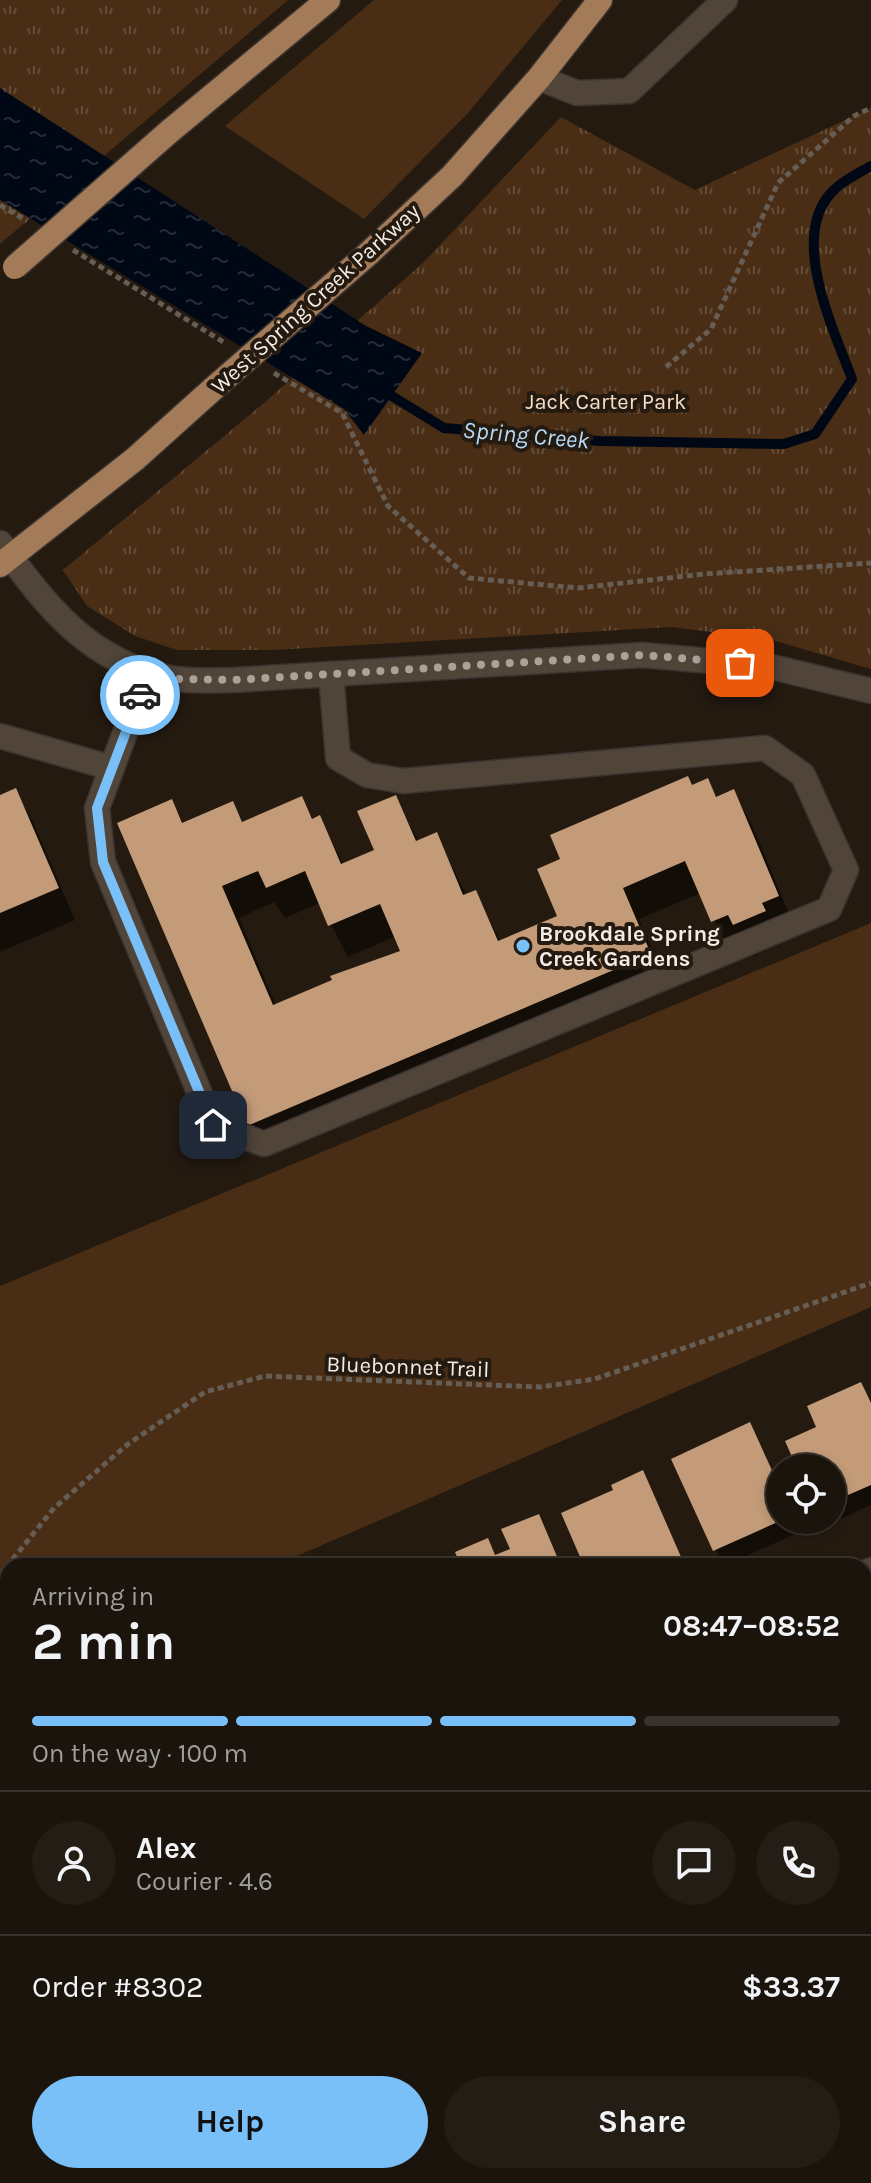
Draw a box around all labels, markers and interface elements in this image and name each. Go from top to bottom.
street label: West Spring Creek Parkway [206,198,425,399]
park label: Jack Carter Park [526,389,686,415]
water label: Spring Creek [462,416,591,455]
pin [706,629,774,697]
icon: bag [718,641,762,685]
courier [100,655,180,735]
icon: car [118,673,162,717]
place label: Brookdale Spring Creek Gardens [539,921,720,972]
marker: Brookdale Spring Creek Gardens [514,937,532,955]
pin [179,1091,247,1159]
icon: home [191,1103,235,1147]
street label: Bluebonnet Trail [326,1351,490,1383]
map controls [766,1454,846,1534]
button: locate [766,1454,846,1534]
text: Arriving in [32,1581,154,1612]
text: 08:47–08:52 [663,1608,840,1644]
text: 2 min [32,1611,175,1672]
text: On the way · 100 m [32,1738,248,1769]
button: person [32,1821,116,1905]
button: chat [652,1821,736,1905]
button: phone [756,1821,840,1905]
text: Alex [136,1830,196,1866]
text: Courier · 4.6 [136,1866,273,1897]
text: Order #8302 [32,1969,203,2005]
text: $33.37 [742,1969,840,2005]
button: Help [32,2076,428,2168]
button: Share [444,2076,840,2168]

